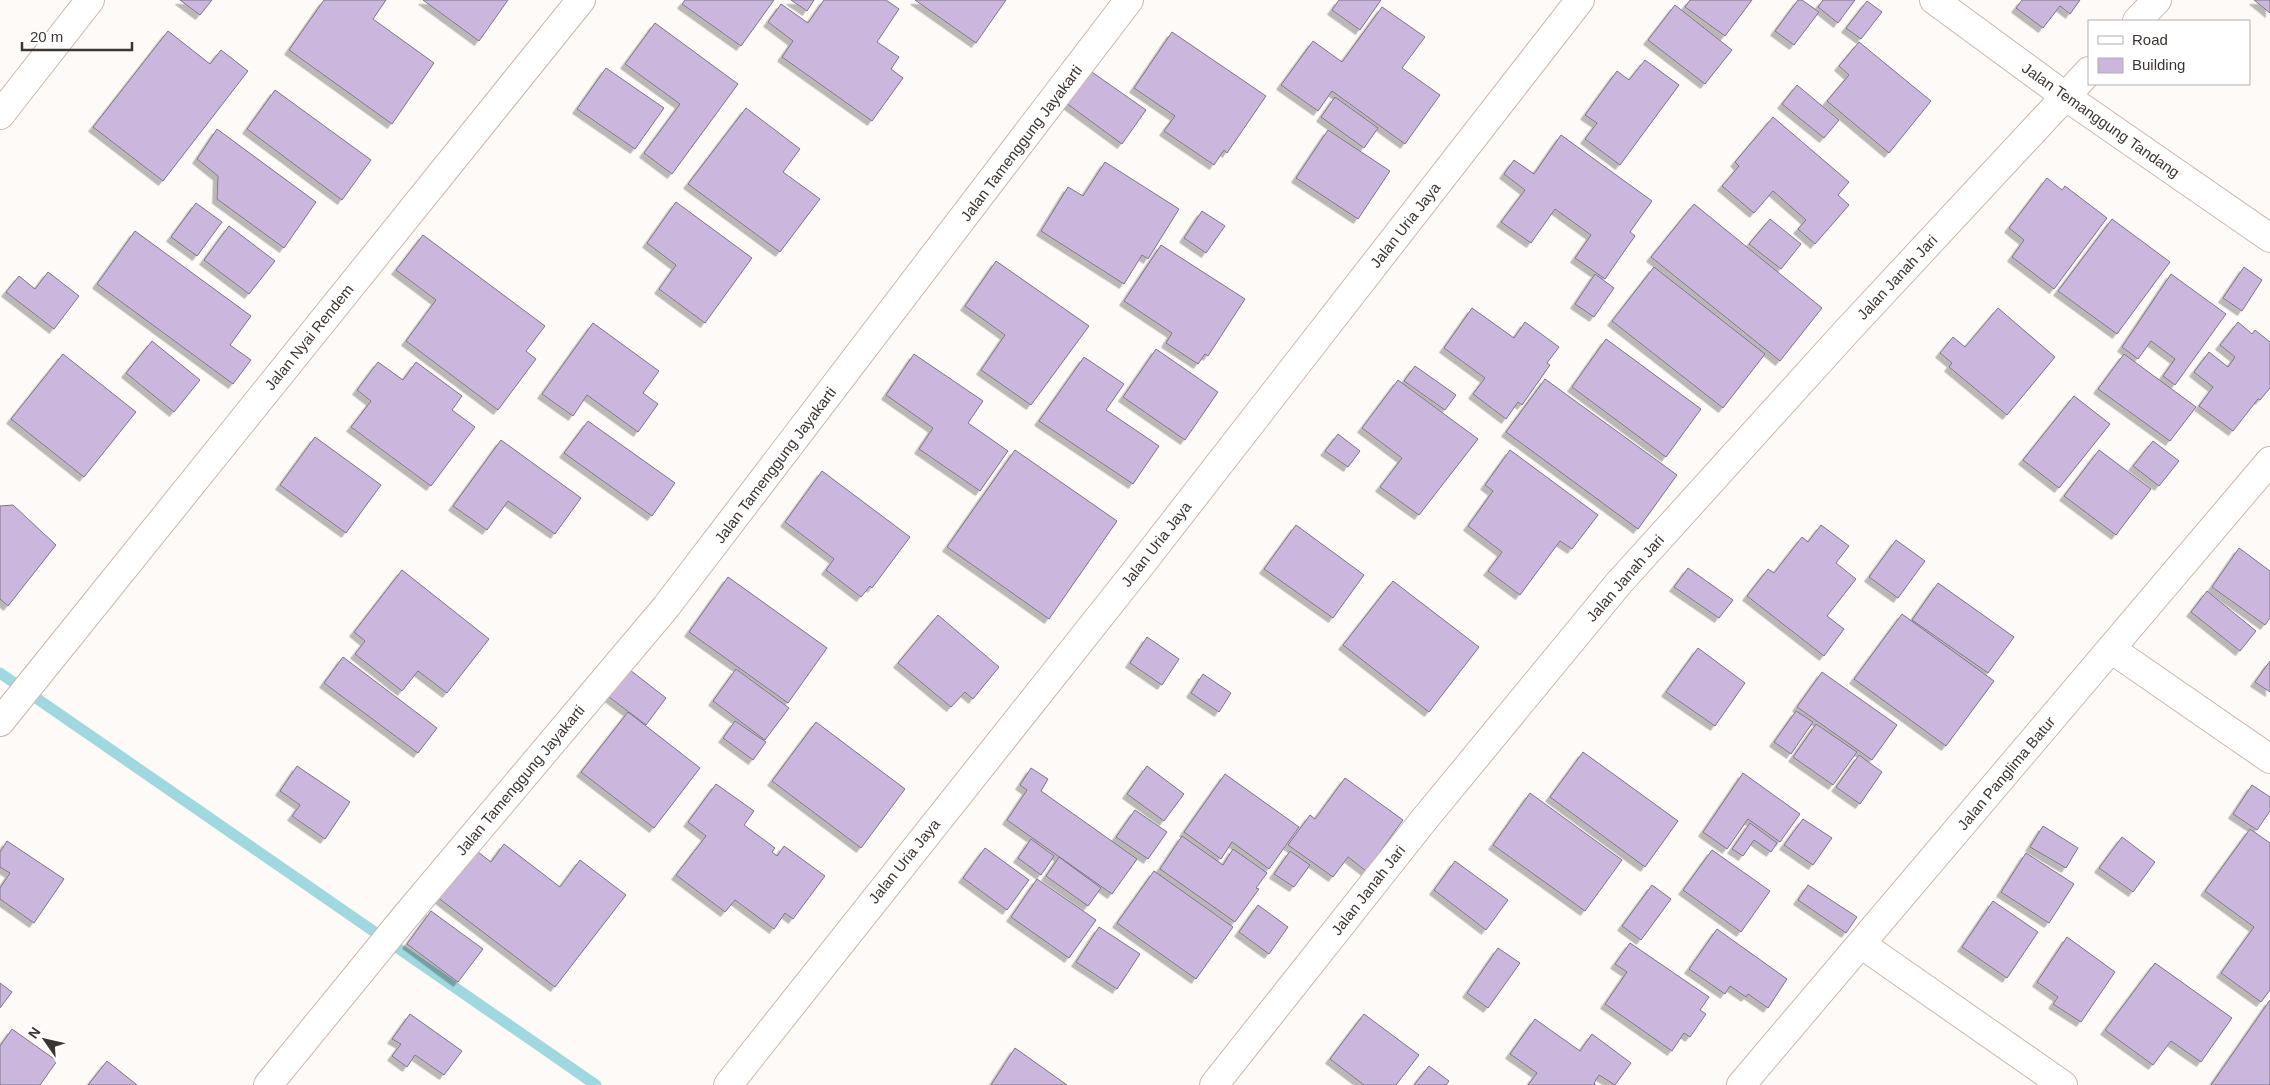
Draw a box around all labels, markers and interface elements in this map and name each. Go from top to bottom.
scale bar [22,20,132,52]
legend [2088,20,2250,85]
text: 20 m [30,28,63,45]
text: Road [2132,31,2168,48]
text: Building [2132,56,2185,73]
street label: Jalan Temanggung Tandang [2019,59,2183,181]
street label: Jalan Tamenggung Jayakarti [957,62,1085,224]
street label: Jalan Uria Jaya [1366,179,1444,271]
street label: Jalan Janah Jari [1854,231,1940,323]
street label: Jalan Nyai Rendem [261,281,357,393]
street label: Jalan Tamenggung Jayakarti [711,384,839,546]
street label: Jalan Uria Jaya [1117,498,1195,590]
street label: Jalan Janah Jari [1583,531,1667,625]
street label: Jalan Tamenggung Jayakarti [452,701,588,859]
street label: Jalan Panglima Batur [1954,713,2058,833]
street label: Jalan Uria Jaya [865,815,944,907]
street label: Jalan Janah Jari [1328,842,1408,938]
north arrow [20,1015,70,1065]
text: N [25,1024,44,1041]

